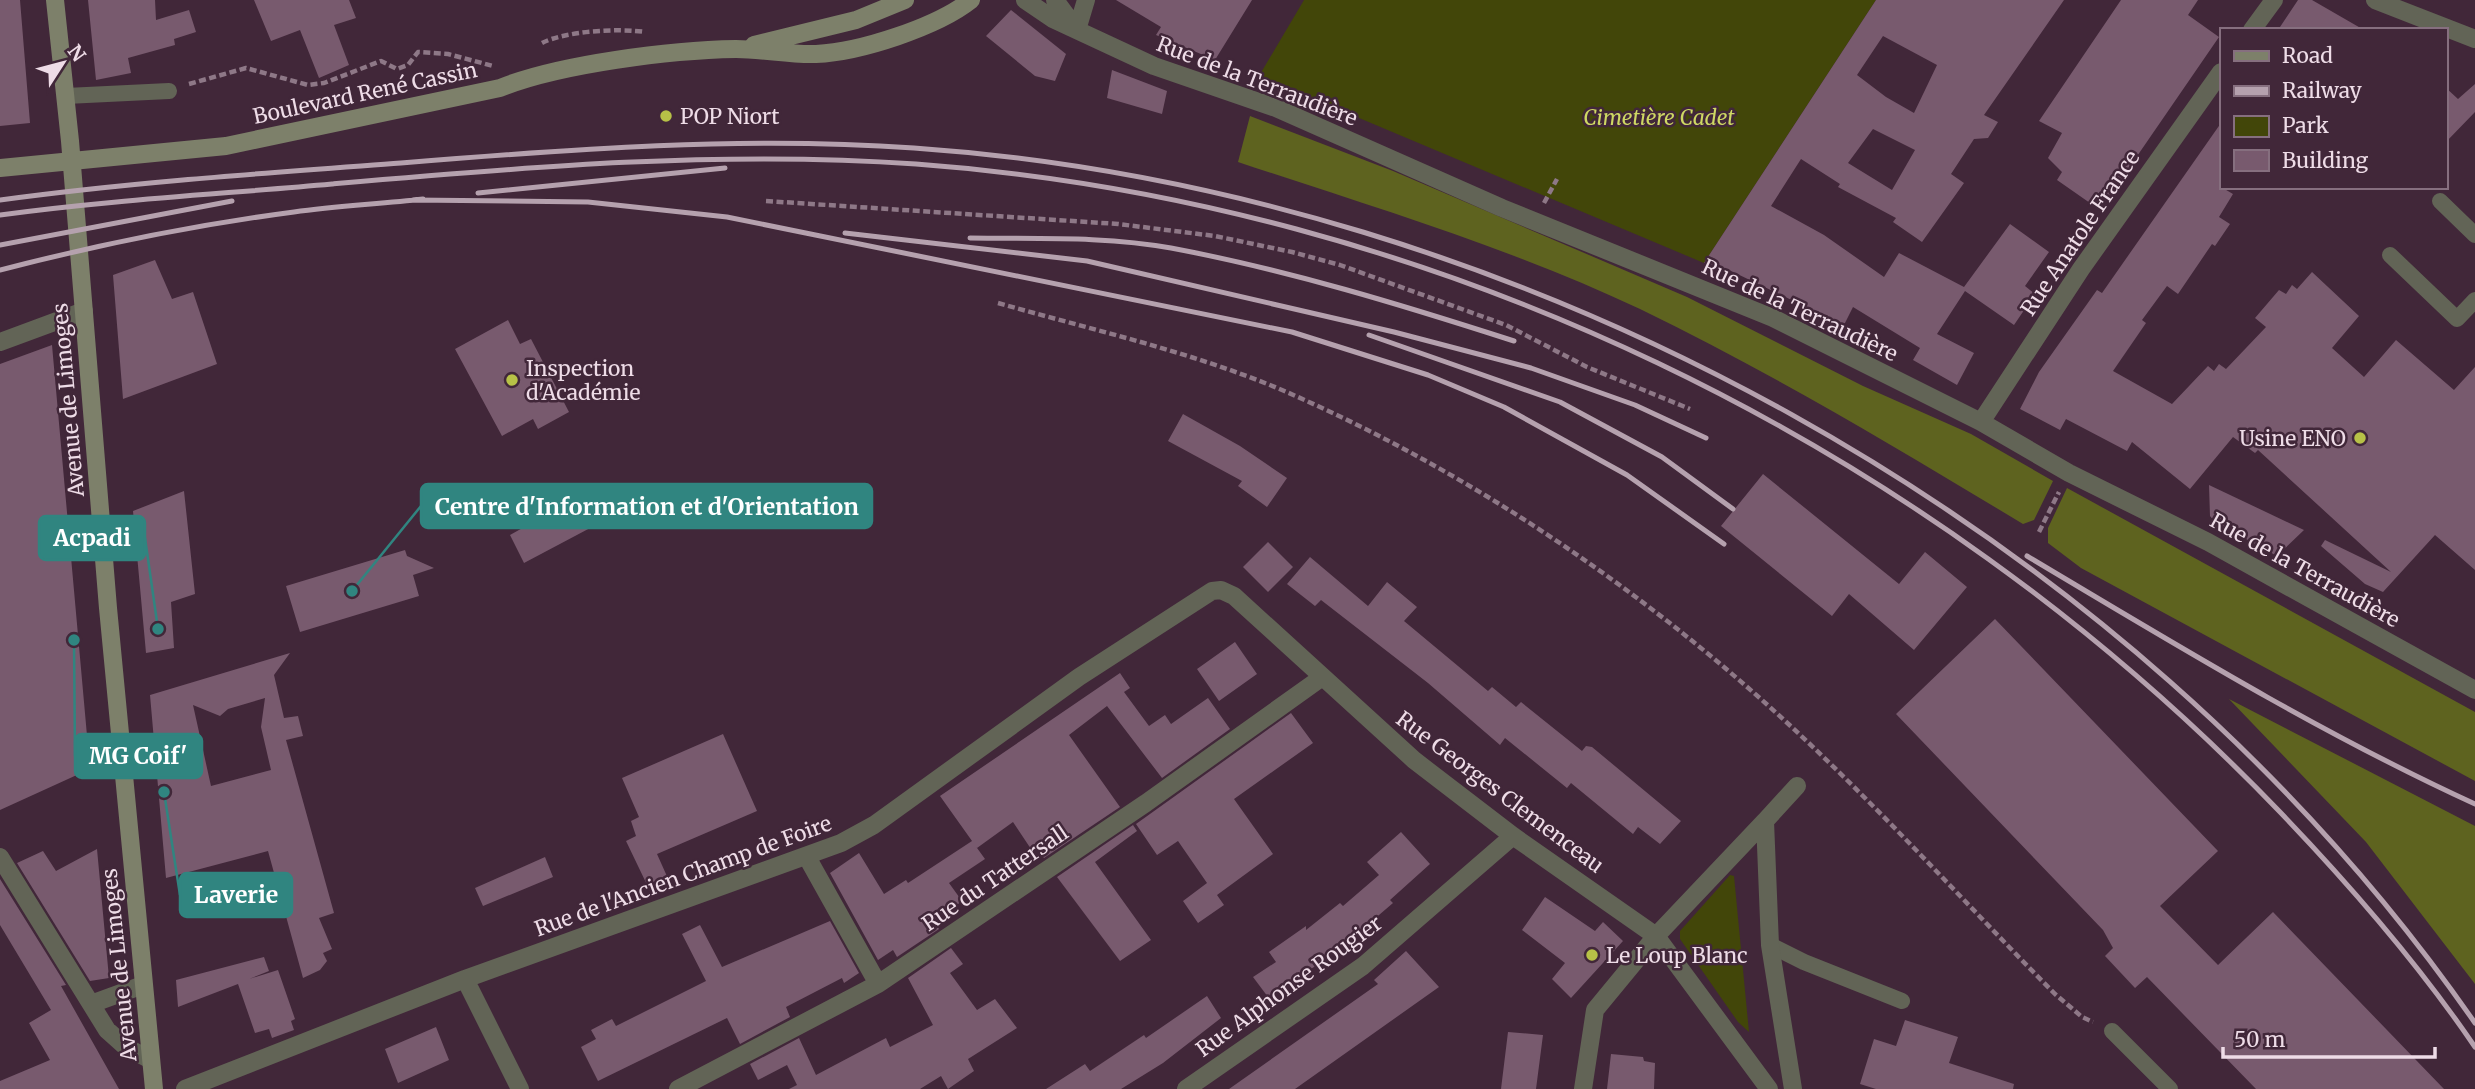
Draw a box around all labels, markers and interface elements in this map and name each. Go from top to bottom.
north arrow [28,28,98,98]
legend [2220,28,2447,189]
street label: Rue de la Terraudière [1153,30,1361,132]
text: N [63,40,91,66]
text: Road [2282,42,2333,69]
street label: Boulevard René Cassin [250,56,480,130]
text: Railway [2282,77,2363,104]
place label: POP Niort [680,103,780,130]
park label: Cimetière Cadet [1583,104,1735,131]
marker: POP Niort [658,108,674,124]
text: Park [2282,112,2329,139]
street label: Rue Anatole France [2015,145,2145,321]
text: Building [2282,147,2369,174]
street label: Rue de la Terraudière [1698,253,1902,367]
street label: Avenue de Limoges [46,302,90,499]
place label: Inspection d'Académie [526,355,640,406]
marker: Inspection d'Académie [504,372,520,388]
place label: Usine ENO [2239,425,2346,452]
marker: Usine ENO [2352,430,2368,446]
callout: Centre d'Information et d'Orientation [421,484,872,528]
text: Centre d'Information et d'Orientation [435,492,859,521]
street label: Rue de la Terraudière [2205,507,2405,633]
callout: Acpadi [39,516,145,560]
text: Acpadi [52,523,131,552]
street label: Rue Georges Clemenceau [1391,705,1609,879]
callout: MG Coif' [75,734,202,778]
text: MG Coif' [89,741,187,770]
street label: Rue de l'Ancien Champ de Foire [531,810,835,942]
street label: Rue du Tattersall [917,819,1074,937]
street label: Avenue de Limoges [95,867,143,1064]
callout: Laverie [180,873,292,917]
text: Laverie [194,880,278,909]
street label: Rue Alphonse Rougier [1191,909,1387,1063]
place label: Le Loup Blanc [1606,942,1748,969]
marker: Le Loup Blanc [1584,947,1600,963]
scale bar [2223,1016,2435,1060]
text: 50 m [2234,1026,2285,1053]

